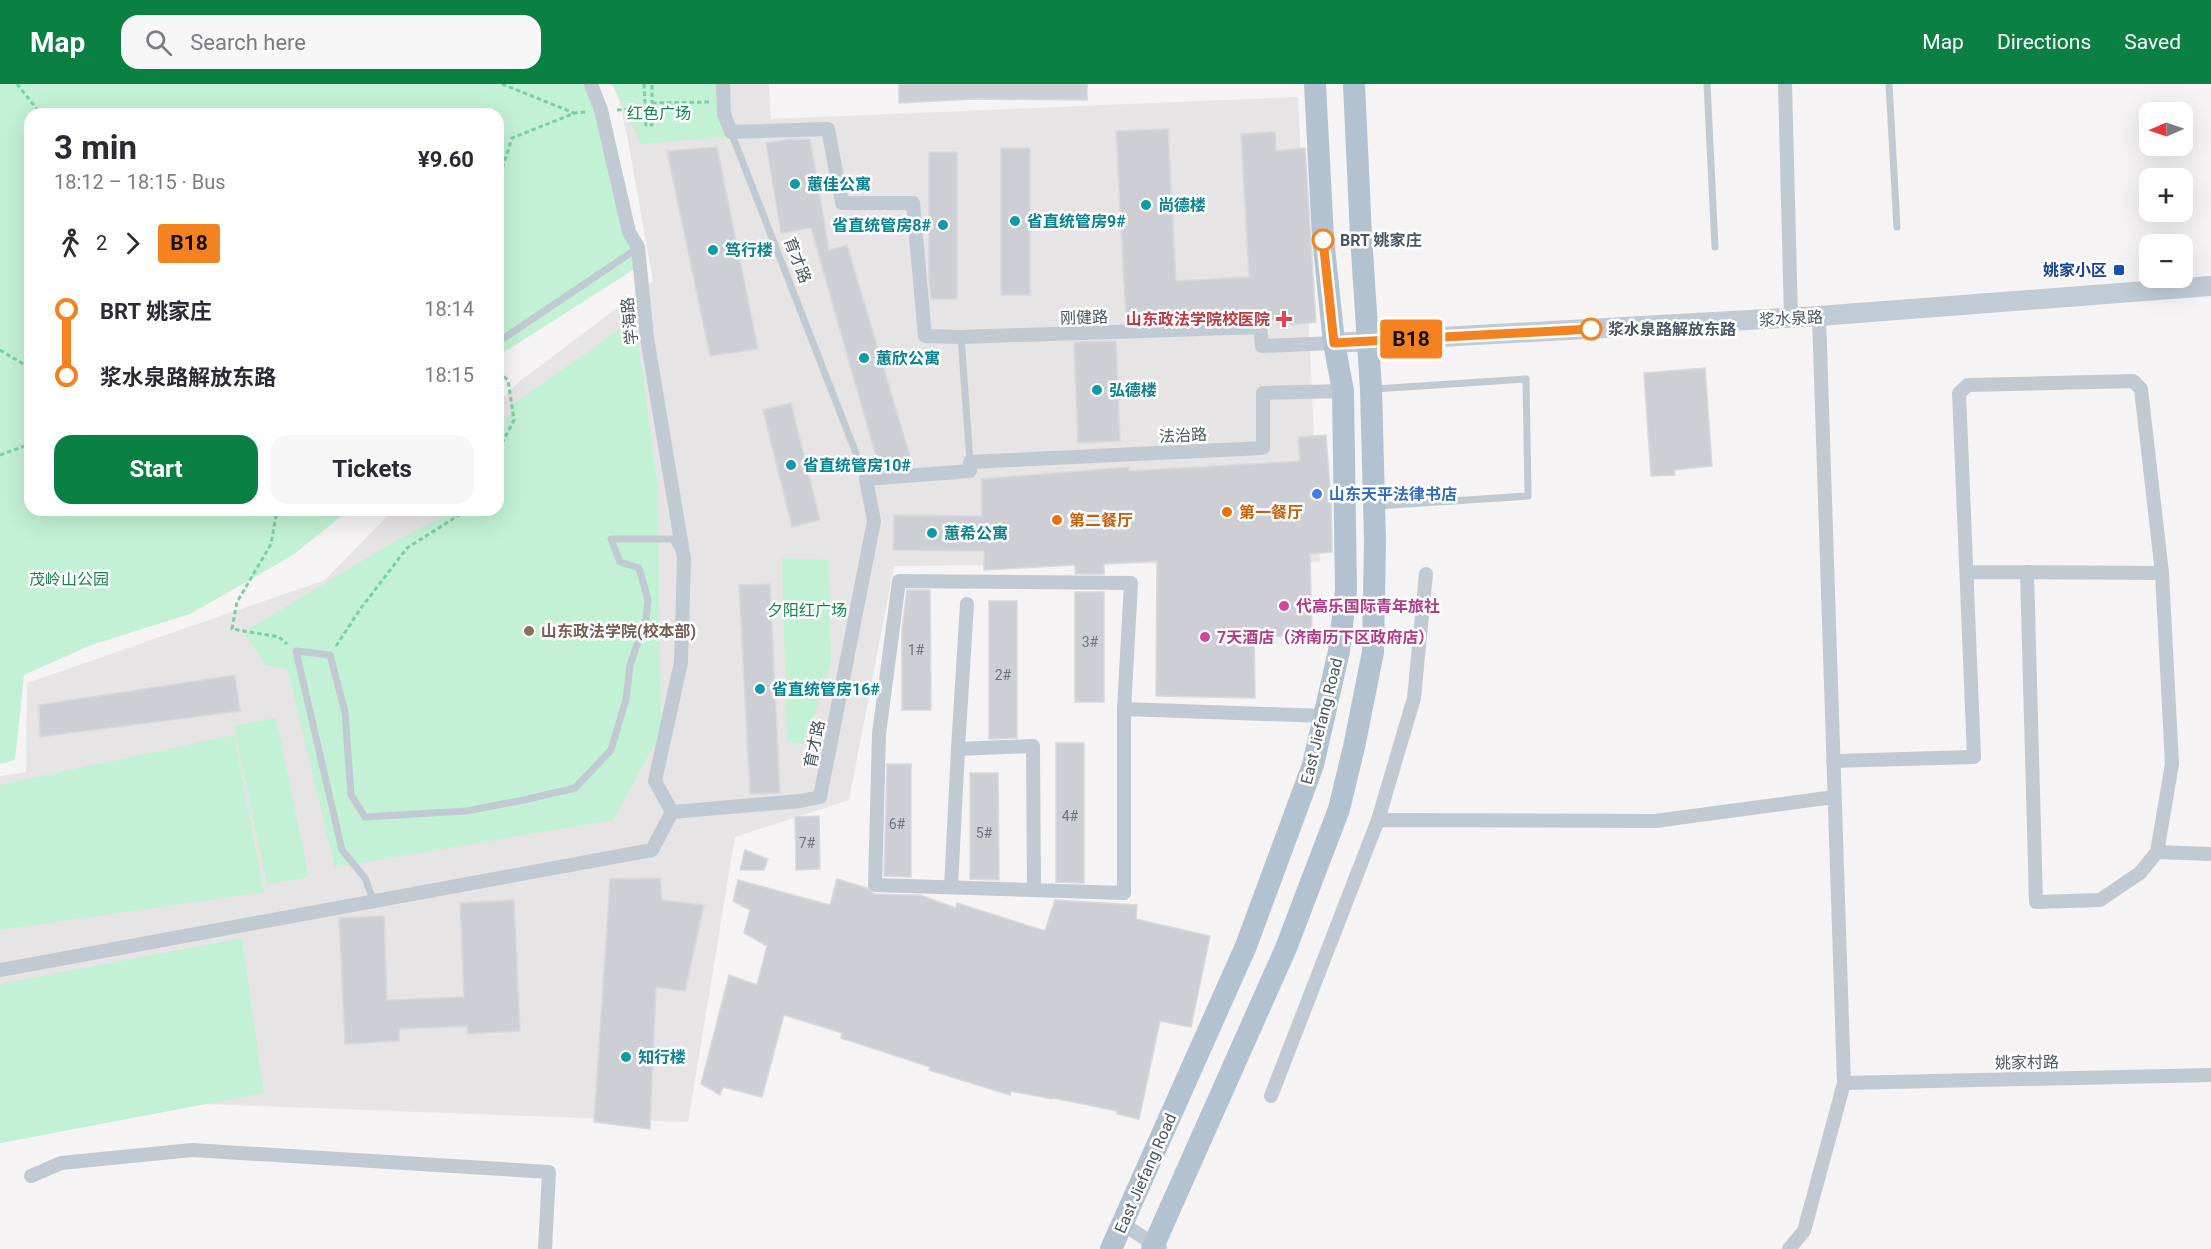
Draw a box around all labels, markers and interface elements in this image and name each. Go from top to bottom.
search box [121,15,541,69]
text: Map [30,26,85,59]
icon: search [142,26,175,59]
text: Search here [190,30,306,55]
text: Map [1922,30,1964,54]
text: Directions [1997,30,2091,54]
text: Saved [2124,30,2181,54]
north arrow [2139,102,2193,156]
map controls [2139,102,2193,288]
park label: 红色广场 [627,104,691,123]
text: 3 min [54,128,137,167]
text: ¥9.60 [418,147,474,172]
button: + [2139,168,2193,222]
text: 18:12 – 18:15 · Bus [54,170,226,194]
place label: 蕙佳公寓 [807,175,871,194]
marker: 蕙佳公寓 [788,177,802,191]
place label: 尚德楼 [1158,196,1206,215]
marker: 尚德楼 [1139,198,1153,212]
place label: 省直统管房9# [1027,212,1126,231]
marker: 省直统管房9# [1008,214,1022,228]
place label: 省直统管房8# [832,216,932,235]
marker: 省直统管房8# [936,218,950,232]
icon: walk [54,227,87,260]
icon: forward [116,227,149,260]
marker: BRT 姚家庄 [1312,229,1334,251]
text: 2 [96,231,107,255]
text: B18 [170,231,208,255]
place label: BRT 姚家庄 [1340,231,1421,250]
street label: 育才路 [780,234,815,286]
button: − [2139,234,2193,288]
place label: 笃行楼 [725,241,773,260]
marker: 笃行楼 [706,243,720,257]
place label: 姚家小区 [2043,261,2107,280]
marker: 姚家小区 [2112,263,2126,277]
street label: 学海路 [618,296,641,346]
text: 18:14 [424,297,474,321]
text: BRT 姚家庄 [100,299,212,324]
street label: 刚健路 [1060,307,1108,328]
street label: 浆水泉路 [1759,307,1823,330]
place label: 山东政法学院校医院 [1126,310,1270,329]
marker: 山东政法学院校医院 [1275,310,1293,328]
marker: 浆水泉路解放东路 [1580,318,1602,340]
line badge: B18 [1376,320,1446,358]
place label: 浆水泉路解放东路 [1608,320,1736,339]
text: B18 [1392,327,1430,351]
place label: 蕙欣公寓 [876,349,940,368]
marker: 蕙欣公寓 [857,351,871,365]
text: 18:15 [424,363,474,387]
text: 浆水泉路解放东路 [100,365,276,390]
place label: 弘德楼 [1109,381,1157,400]
marker: 弘德楼 [1090,383,1104,397]
street label: 法治路 [1159,425,1207,446]
button: Start [54,435,258,504]
button: Tickets [270,435,474,504]
place label: 省直统管房10# [803,456,911,475]
marker: 省直统管房10# [784,458,798,472]
place label: 山东天平法律书店 [1329,485,1457,504]
marker: 山东天平法律书店 [1310,487,1324,501]
place label: 第一餐厅 [1239,503,1303,522]
marker: 第一餐厅 [1220,505,1234,519]
place label: 第二餐厅 [1069,511,1133,530]
marker: 第二餐厅 [1050,513,1064,527]
place label: 蕙希公寓 [944,524,1008,543]
marker: 蕙希公寓 [925,526,939,540]
park label: 茂岭山公园 [29,570,109,589]
place label: 代高乐国际青年旅社 [1296,597,1440,616]
marker: 代高乐国际青年旅社 [1277,599,1291,613]
park label: 夕阳红广场 [767,601,847,620]
place label: 山东政法学院(校本部) [541,622,696,641]
marker: 山东政法学院(校本部) [522,624,536,638]
place label: 7天酒店（济南历下区政府店） [1217,628,1434,647]
marker: 7天酒店（济南历下区政府店） [1198,630,1212,644]
house number: 3# [1082,634,1099,650]
house number: 1# [908,642,925,658]
street label: East Jiefang Road [1297,656,1346,786]
house number: 2# [995,667,1012,683]
place label: 省直统管房16# [772,680,880,699]
marker: 省直统管房16# [753,682,767,696]
street label: 育才路 [801,719,828,769]
house number: 4# [1062,808,1079,824]
house number: 6# [889,816,906,832]
house number: 5# [976,825,993,841]
house number: 7# [799,835,816,851]
place label: 知行楼 [638,1048,686,1067]
marker: 知行楼 [619,1050,633,1064]
street label: 姚家村路 [1995,1052,2059,1073]
street label: East Jiefang Road [1110,1110,1180,1236]

